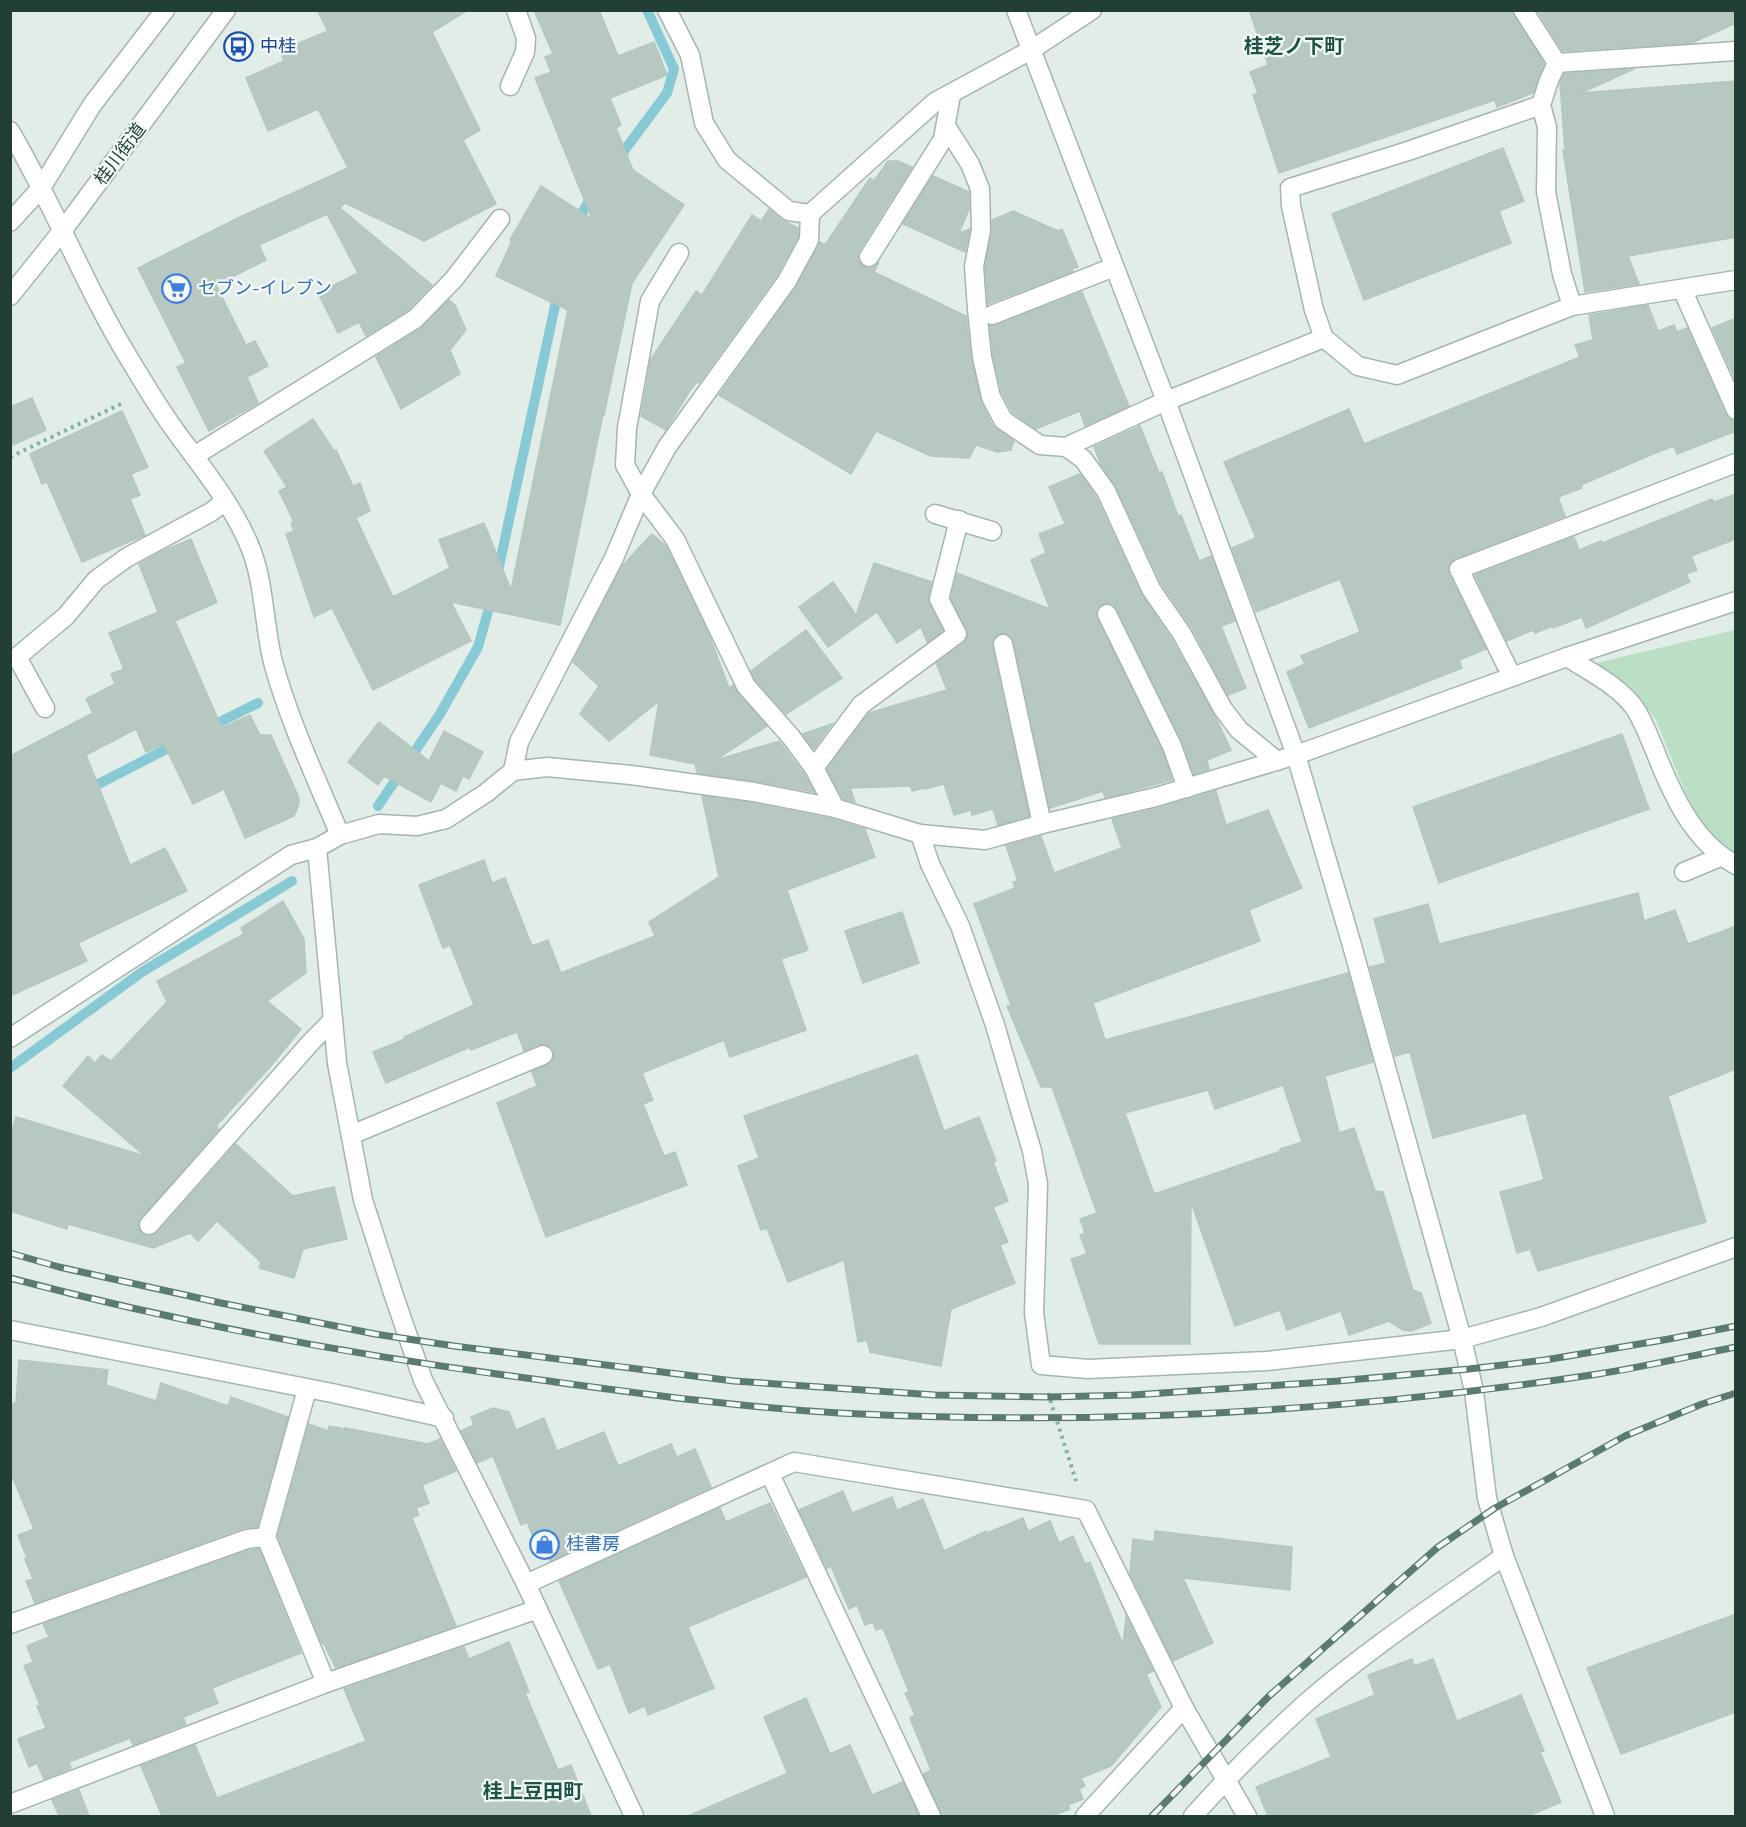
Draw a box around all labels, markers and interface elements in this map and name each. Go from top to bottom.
bus stop icon: 中桂 [223,30,255,62]
district label: 桂芝ノ下町 [1244,33,1344,58]
place label: 中桂 [260,34,296,57]
street label: 桂川街道 [89,118,150,189]
supermarket icon: セブン-イレブン [161,272,193,304]
place label: セブン-イレブン [198,276,332,299]
shop icon: 桂書房 [529,1528,561,1560]
place label: 桂書房 [566,1532,620,1555]
district label: 桂上豆田町 [483,1778,583,1803]

